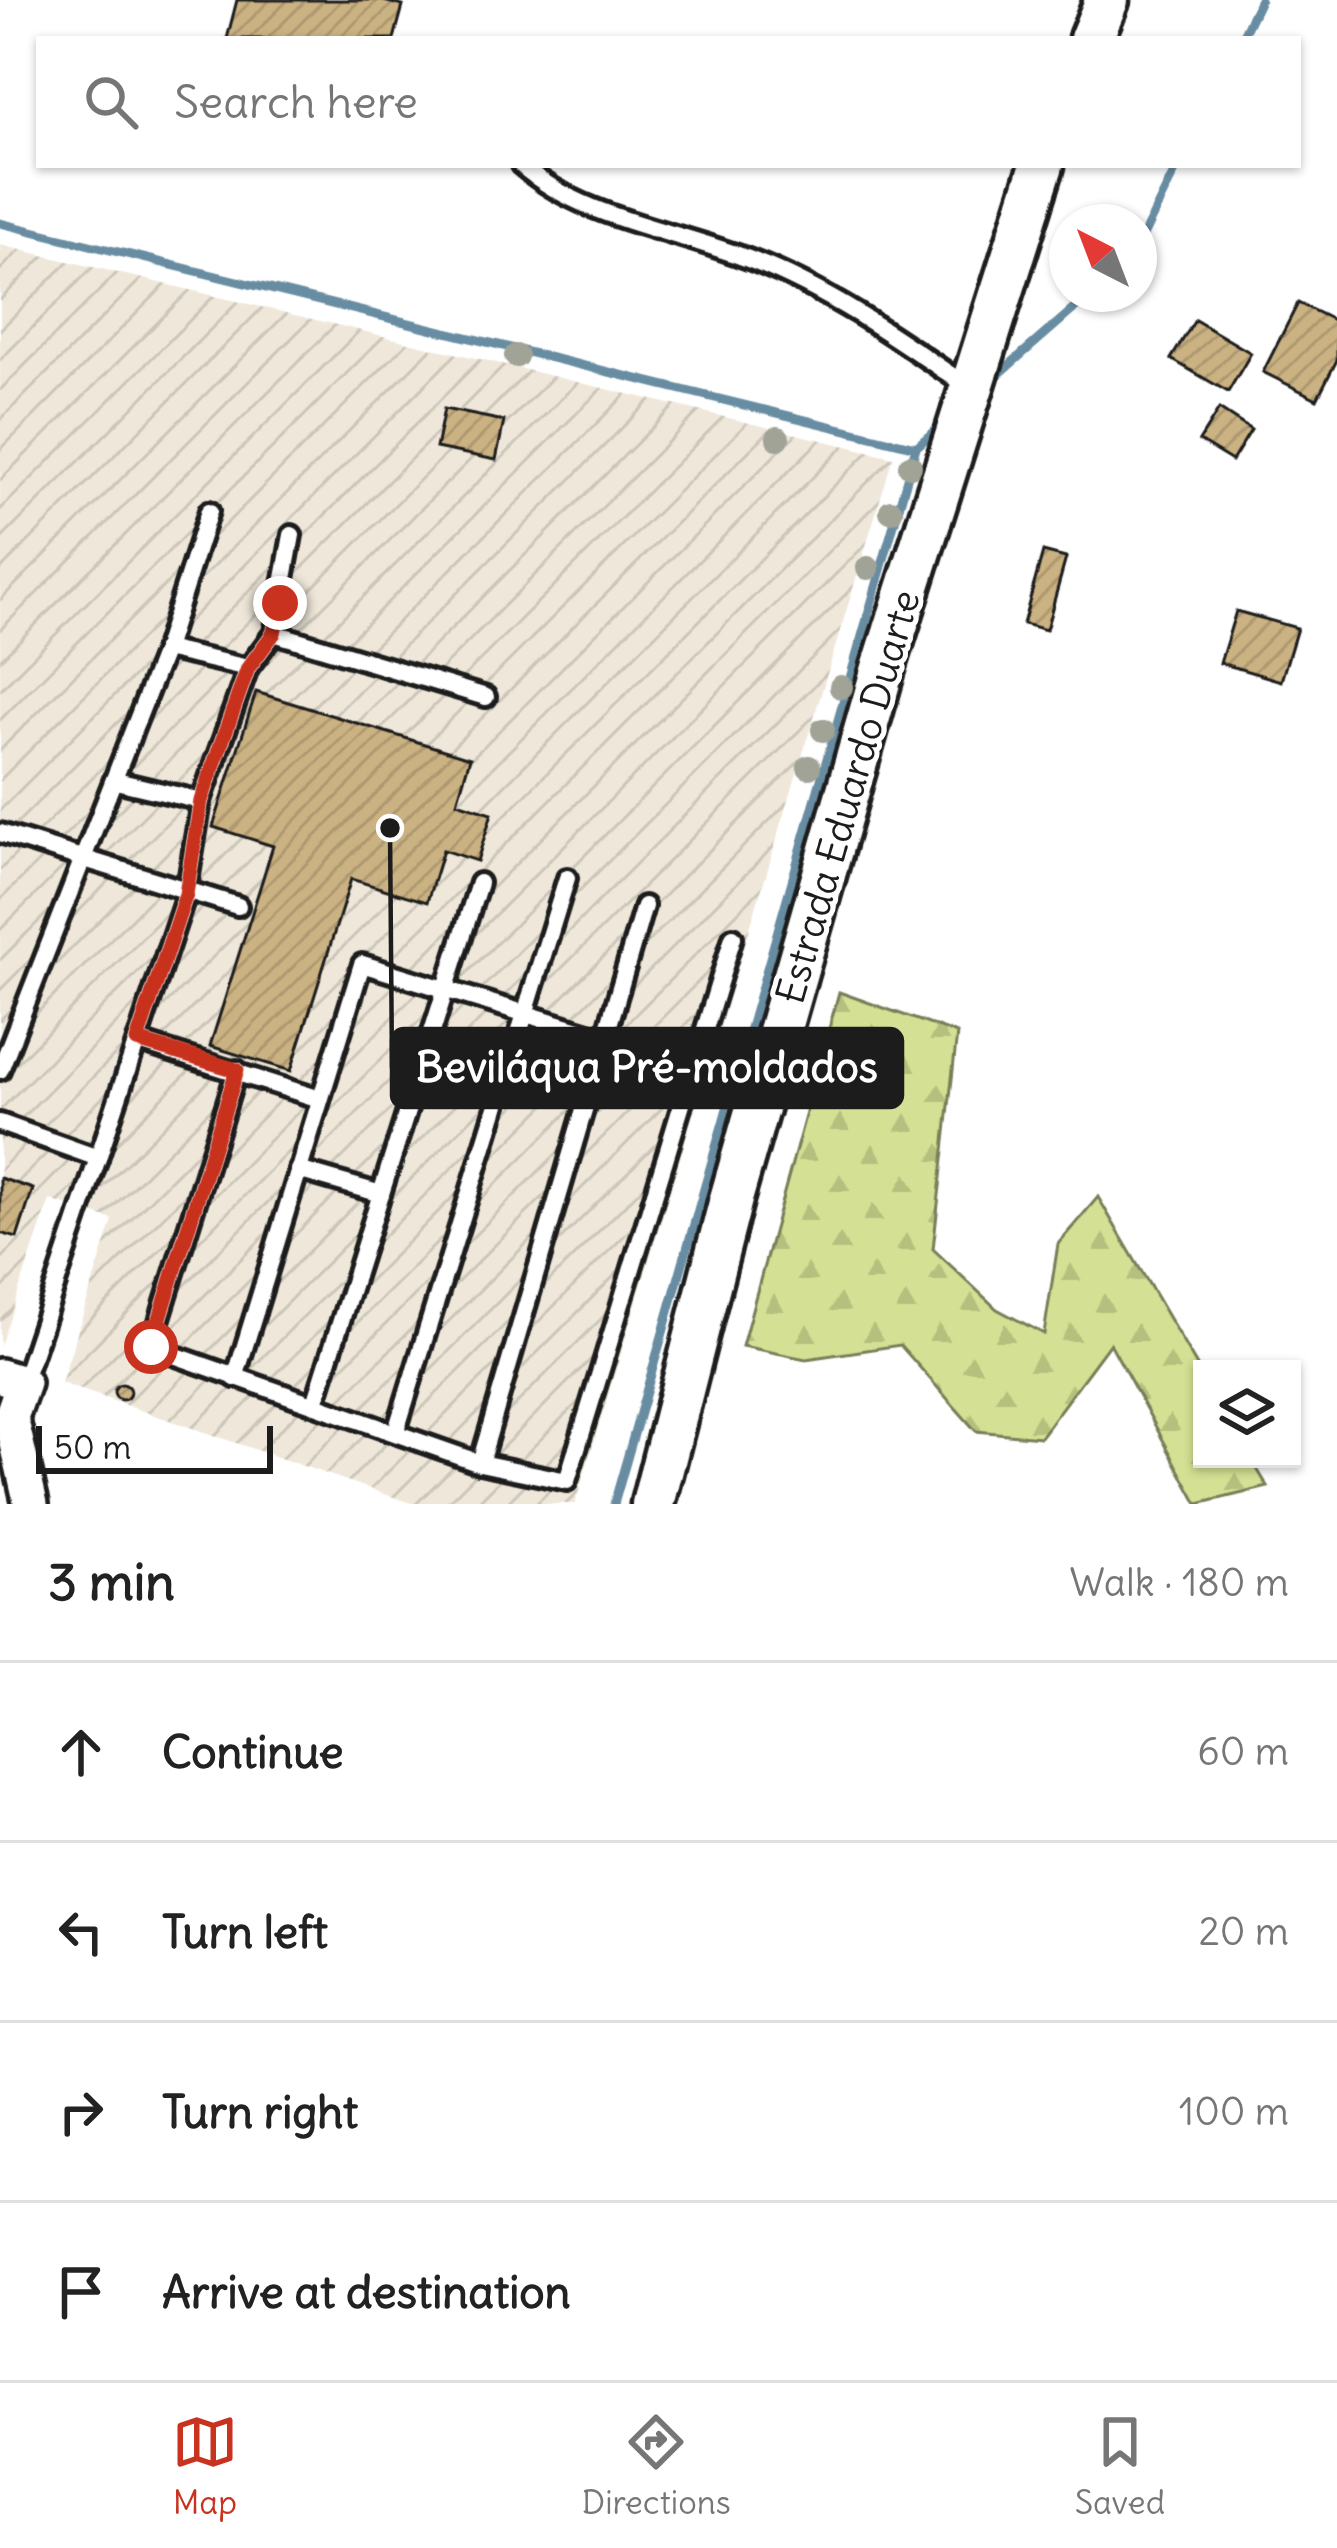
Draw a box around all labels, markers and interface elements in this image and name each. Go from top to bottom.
search box [36,36,1301,168]
icon: search [78,69,144,135]
text: Search here [174,74,418,130]
north arrow [1049,204,1157,312]
route end [253,576,307,630]
street label: Estrada Eduardo Duarte [765,585,931,1009]
callout: Beviláqua Pré-moldados [392,1029,902,1107]
text: Beviláqua Pré-moldados [416,1041,878,1093]
route start [124,1320,178,1374]
map controls [1193,1360,1301,1468]
button: layers [1193,1360,1301,1468]
scale bar [36,1420,273,1473]
text: 50 m [54,1426,131,1468]
text: 3 min [48,1550,175,1614]
text: Walk · 180 m [1070,1558,1289,1607]
icon: ahead [48,1719,114,1785]
text: Continue [162,1724,344,1780]
text: 60 m [1197,1727,1289,1776]
icon: left [48,1899,114,1965]
text: Turn left [162,1904,328,1960]
text: 20 m [1198,1907,1289,1956]
icon: right [48,2079,114,2145]
text: Turn right [162,2084,358,2140]
text: 100 m [1179,2087,1289,2136]
icon: arrive [48,2259,114,2325]
text: Arrive at destination [162,2264,571,2320]
tab: Map [172,2409,238,2523]
tab: Directions [582,2409,731,2523]
tab: Saved [1075,2409,1165,2523]

